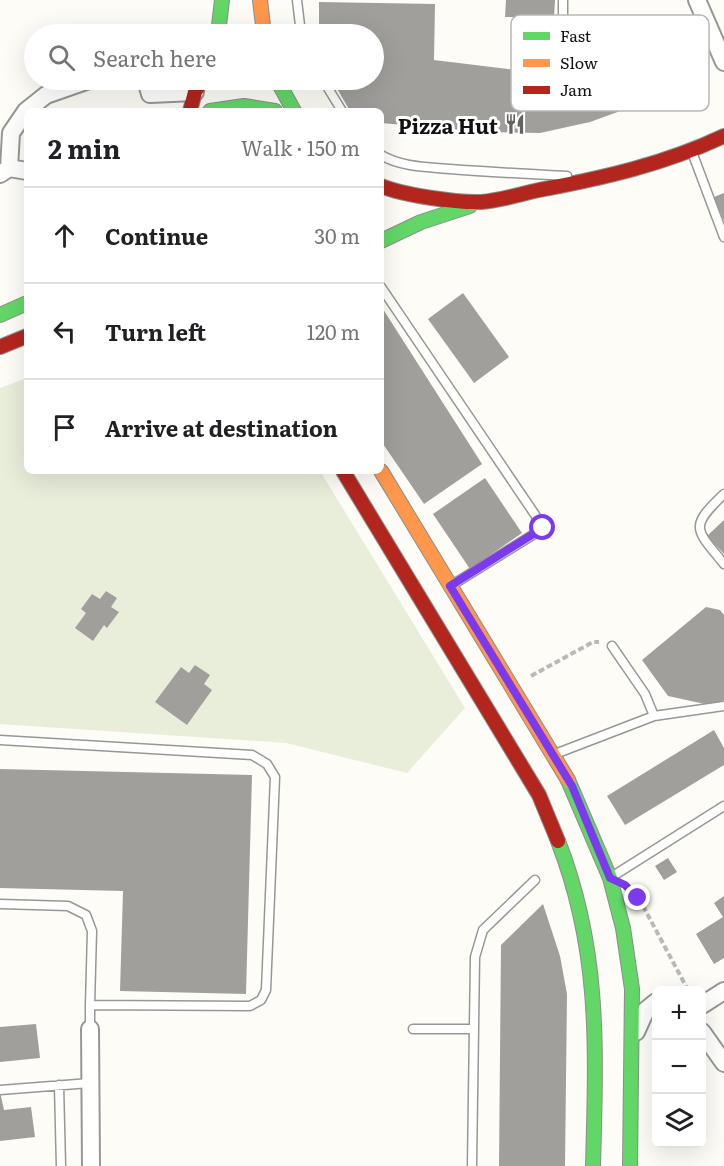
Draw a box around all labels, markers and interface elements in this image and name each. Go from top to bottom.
legend [511,15,709,111]
text: Fast [560,23,592,47]
search box [24,24,384,90]
icon: search [45,41,78,74]
text: Search here [93,41,216,74]
text: Slow [560,50,598,74]
text: Jam [560,77,593,101]
place label: Pizza Hut [398,109,499,140]
restaurant icon: Pizza Hut [503,112,527,136]
text: 2 min [48,128,121,167]
text: Walk · 150 m [241,132,360,162]
icon: ahead [48,219,81,252]
text: Continue [105,219,208,252]
text: 30 m [314,220,360,250]
icon: left [48,315,81,348]
text: Turn left [105,315,206,348]
text: 120 m [307,316,360,346]
icon: arrive [48,411,81,444]
text: Arrive at destination [105,411,338,444]
route start [529,514,555,540]
route end [624,884,650,910]
map controls [652,986,706,1148]
button: + [652,986,706,1040]
button: − [652,1040,706,1094]
button: layers [652,1094,706,1148]

